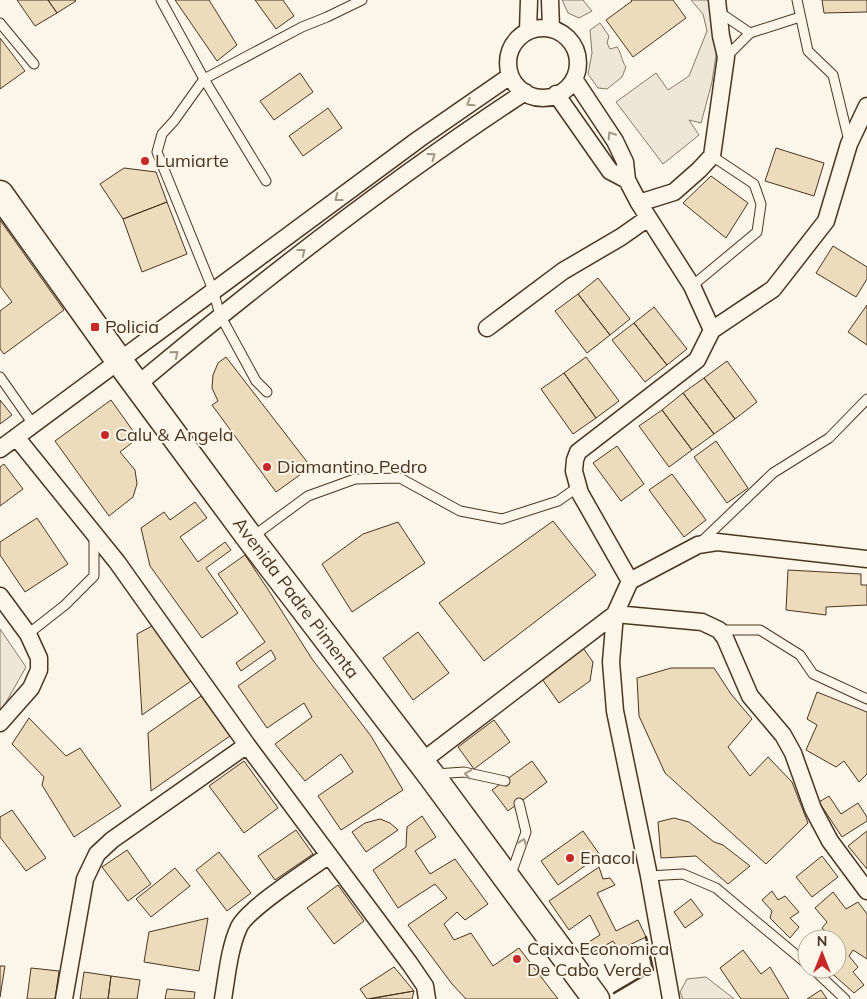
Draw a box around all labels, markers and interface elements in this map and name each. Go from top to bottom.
one-way arrow [466,97,475,106]
one-way arrow [608,132,617,141]
place label: Lumiarte [155,149,229,172]
one-way arrow [427,153,436,162]
marker: Lumiarte [139,155,151,167]
one-way arrow [335,193,344,201]
one-way arrow [296,249,305,258]
place label: Policia [105,315,159,338]
marker: Policia [89,321,101,333]
one-way arrow [169,351,178,360]
place label: Calu & Angela [115,423,233,446]
marker: Calu & Angela [99,429,111,441]
place label: Diamantino Pedro [277,455,427,478]
marker: Diamantino Pedro [261,461,273,473]
street label: Avenida Padre Pimenta [228,512,365,683]
one-way arrow [464,769,472,780]
one-way arrow [517,838,527,846]
place label: Enacol [580,846,635,869]
marker: Enacol [564,852,576,864]
north arrow [797,929,847,979]
text: N [817,932,827,950]
place label: Caixa Economica De Cabo Verde [527,937,669,981]
marker: Caixa Economica De Cabo Verde [511,953,523,965]

